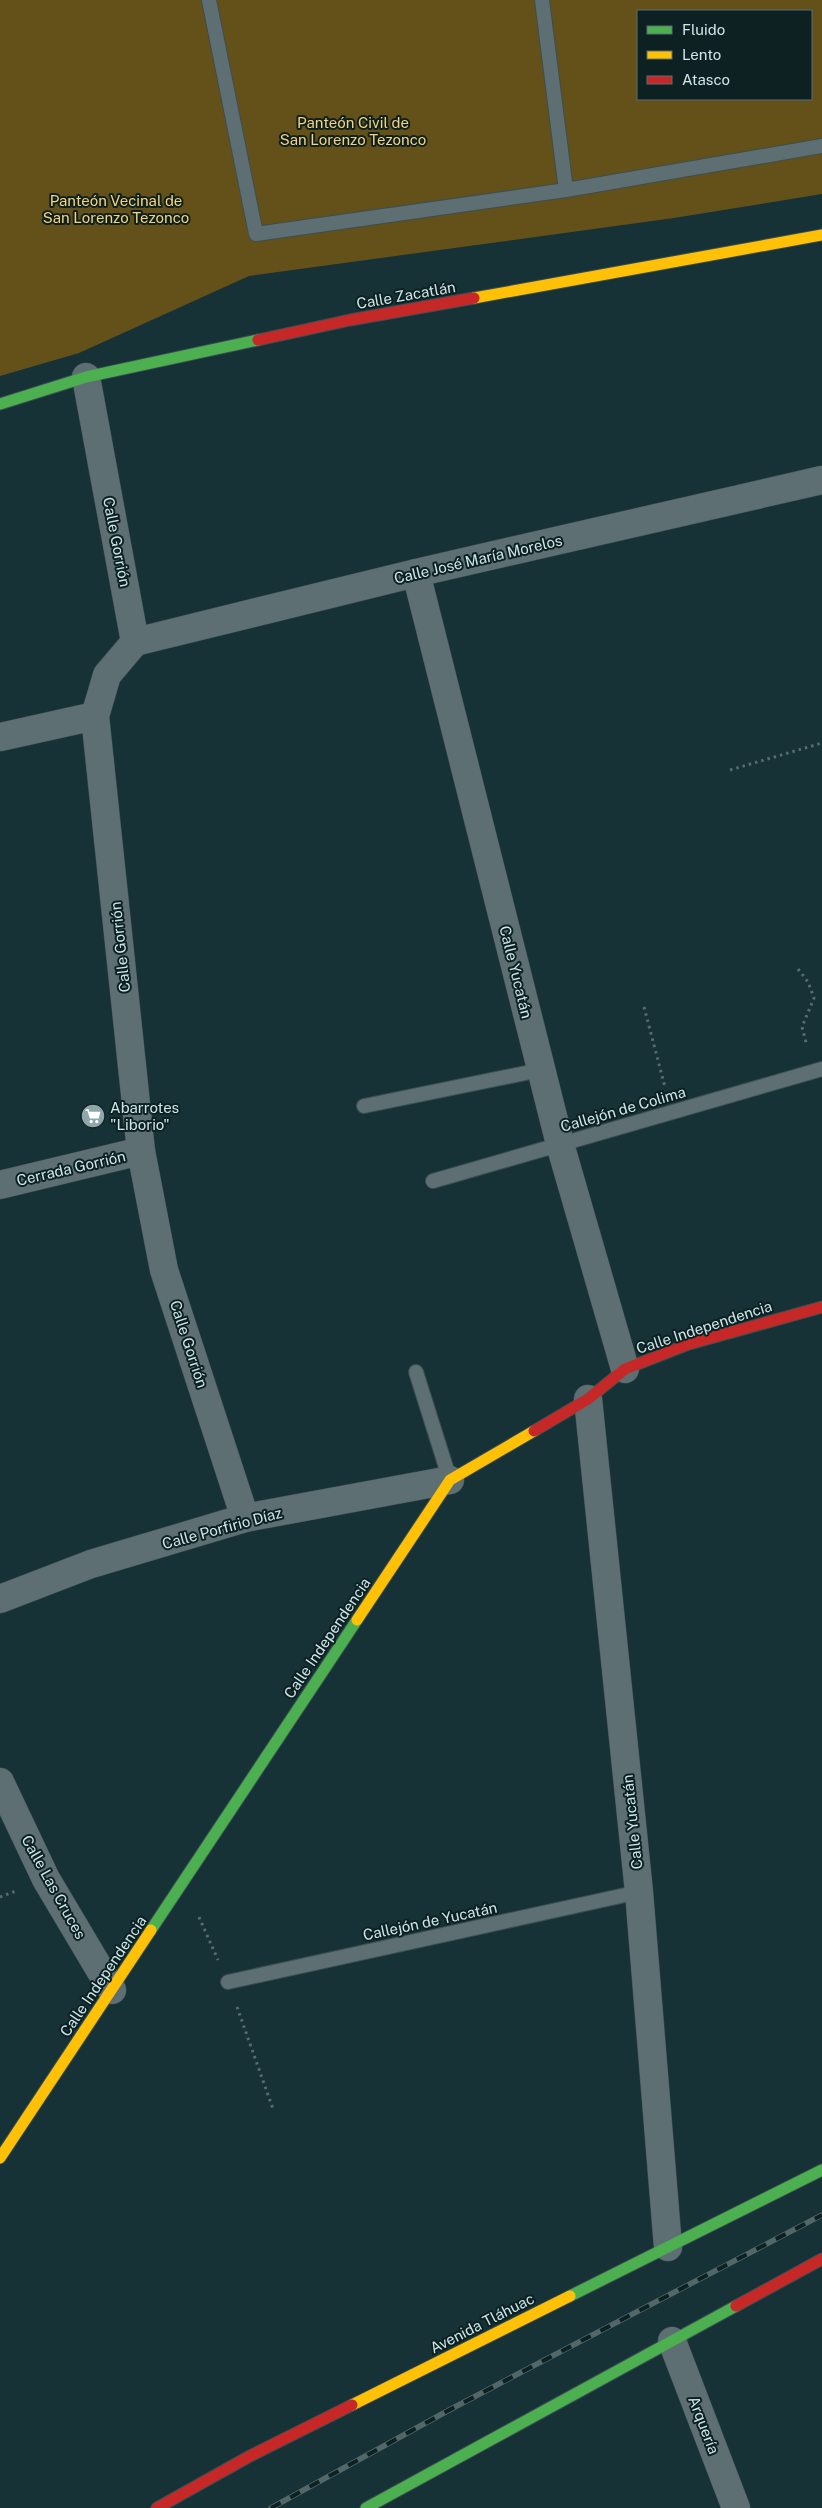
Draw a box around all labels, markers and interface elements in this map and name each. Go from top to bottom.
legend [637,10,812,100]
text: Fluido [682,21,725,38]
text: Lento [682,46,721,63]
text: Atasco [682,71,730,88]
park label: Panteón Civil de San Lorenzo Tezonco [280,114,426,148]
park label: Panteón Vecinal de San Lorenzo Tezonco [43,192,189,226]
street label: Calle Zacatlán [355,278,457,312]
street label: Calle Gorrión [100,496,134,588]
street label: Calle José María Morelos [392,531,564,587]
street label: Calle Gorrión [107,901,133,993]
street label: Calle Yucatán [496,924,536,1020]
street label: Callejón de Colima [558,1083,688,1135]
place label: Abarrotes "Liborio" [110,1099,179,1133]
supermarket icon: Abarrotes "Liborio" [80,1103,106,1129]
street label: Cerrada Gorrión [15,1147,127,1189]
street label: Calle Independencia [634,1297,774,1357]
street label: Calle Gorrión [167,1298,211,1390]
street label: Calle Porfirio Díaz [160,1504,284,1552]
street label: Calle Independencia [280,1575,374,1701]
street label: Calle Yucatán [619,1774,645,1870]
street label: Calle Las Cruces [18,1832,90,1942]
street label: Callejón de Yucatán [361,1898,499,1944]
street label: Calle Independencia [56,1913,150,2039]
street label: Avenida Tláhuac [427,2289,537,2357]
street label: Arquería [685,2394,723,2456]

